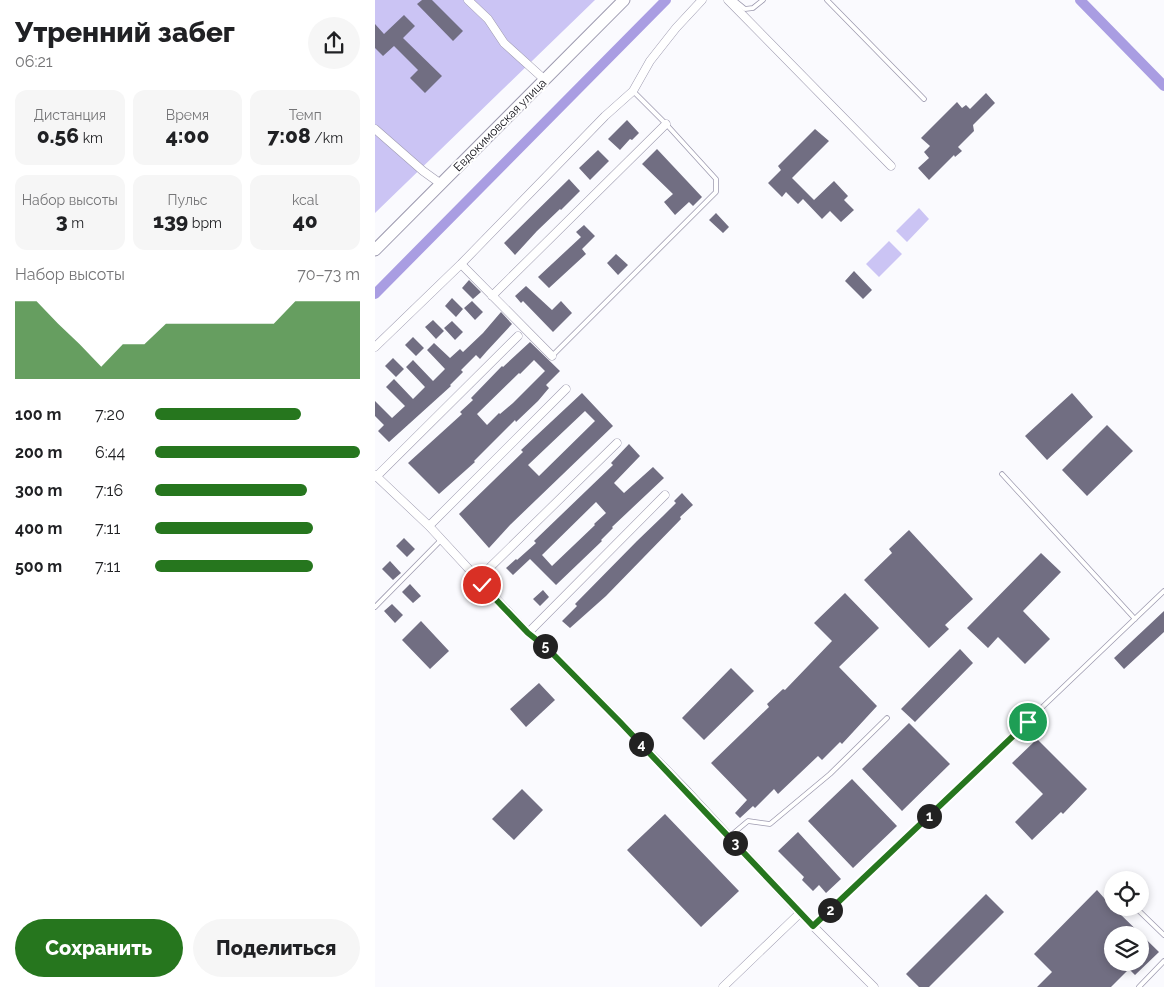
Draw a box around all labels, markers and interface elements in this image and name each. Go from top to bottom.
text: Утренний забег [15,16,235,49]
button: share [308,17,360,69]
text: 06:21 [15,52,53,71]
street label: Евдокимовская улица [451,76,549,174]
text: Дистанция [34,107,106,123]
text: Время [166,107,209,123]
text: Темп [289,107,322,123]
text: 0.56 [37,123,79,148]
text: 4:00 [166,123,209,148]
text: 7:08 [267,123,311,148]
text: km [79,130,103,146]
text: /km [311,130,343,146]
text: Набор высоты [22,192,118,208]
text: Пульс [167,192,208,208]
text: kcal [292,192,318,208]
text: 3 [56,208,68,233]
text: 139 [153,208,188,233]
text: 40 [293,208,318,233]
text: m [68,215,84,231]
text: bpm [188,215,222,231]
text: Набор высоты [15,265,125,284]
text: 70–73 m [297,265,360,284]
text: 100 m [15,405,61,424]
text: 7:20 [95,405,125,424]
text: 200 m [15,443,62,462]
text: 6:44 [95,443,125,462]
text: 300 m [15,481,62,500]
text: 7:16 [95,481,123,500]
text: 400 m [15,519,63,538]
text: 7:11 [95,519,120,538]
text: 500 m [15,557,62,576]
text: 7:11 [95,557,120,576]
pin [461,564,503,606]
icon: check [468,571,496,599]
pin: 5 [533,634,557,658]
text: 5 [542,638,549,654]
pin [1007,701,1049,743]
icon: arrive [1014,708,1042,736]
pin: 4 [629,732,653,756]
text: 4 [638,736,646,752]
pin: 1 [917,804,941,828]
text: 1 [926,808,933,824]
pin: 3 [723,830,747,856]
text: 3 [732,835,739,851]
map controls [1104,871,1149,971]
button: locate [1104,871,1149,916]
pin: 2 [817,898,843,922]
text: 2 [827,902,834,918]
button: Сохранить [15,919,183,977]
button: Поделиться [193,919,360,977]
button: layers [1104,926,1149,971]

